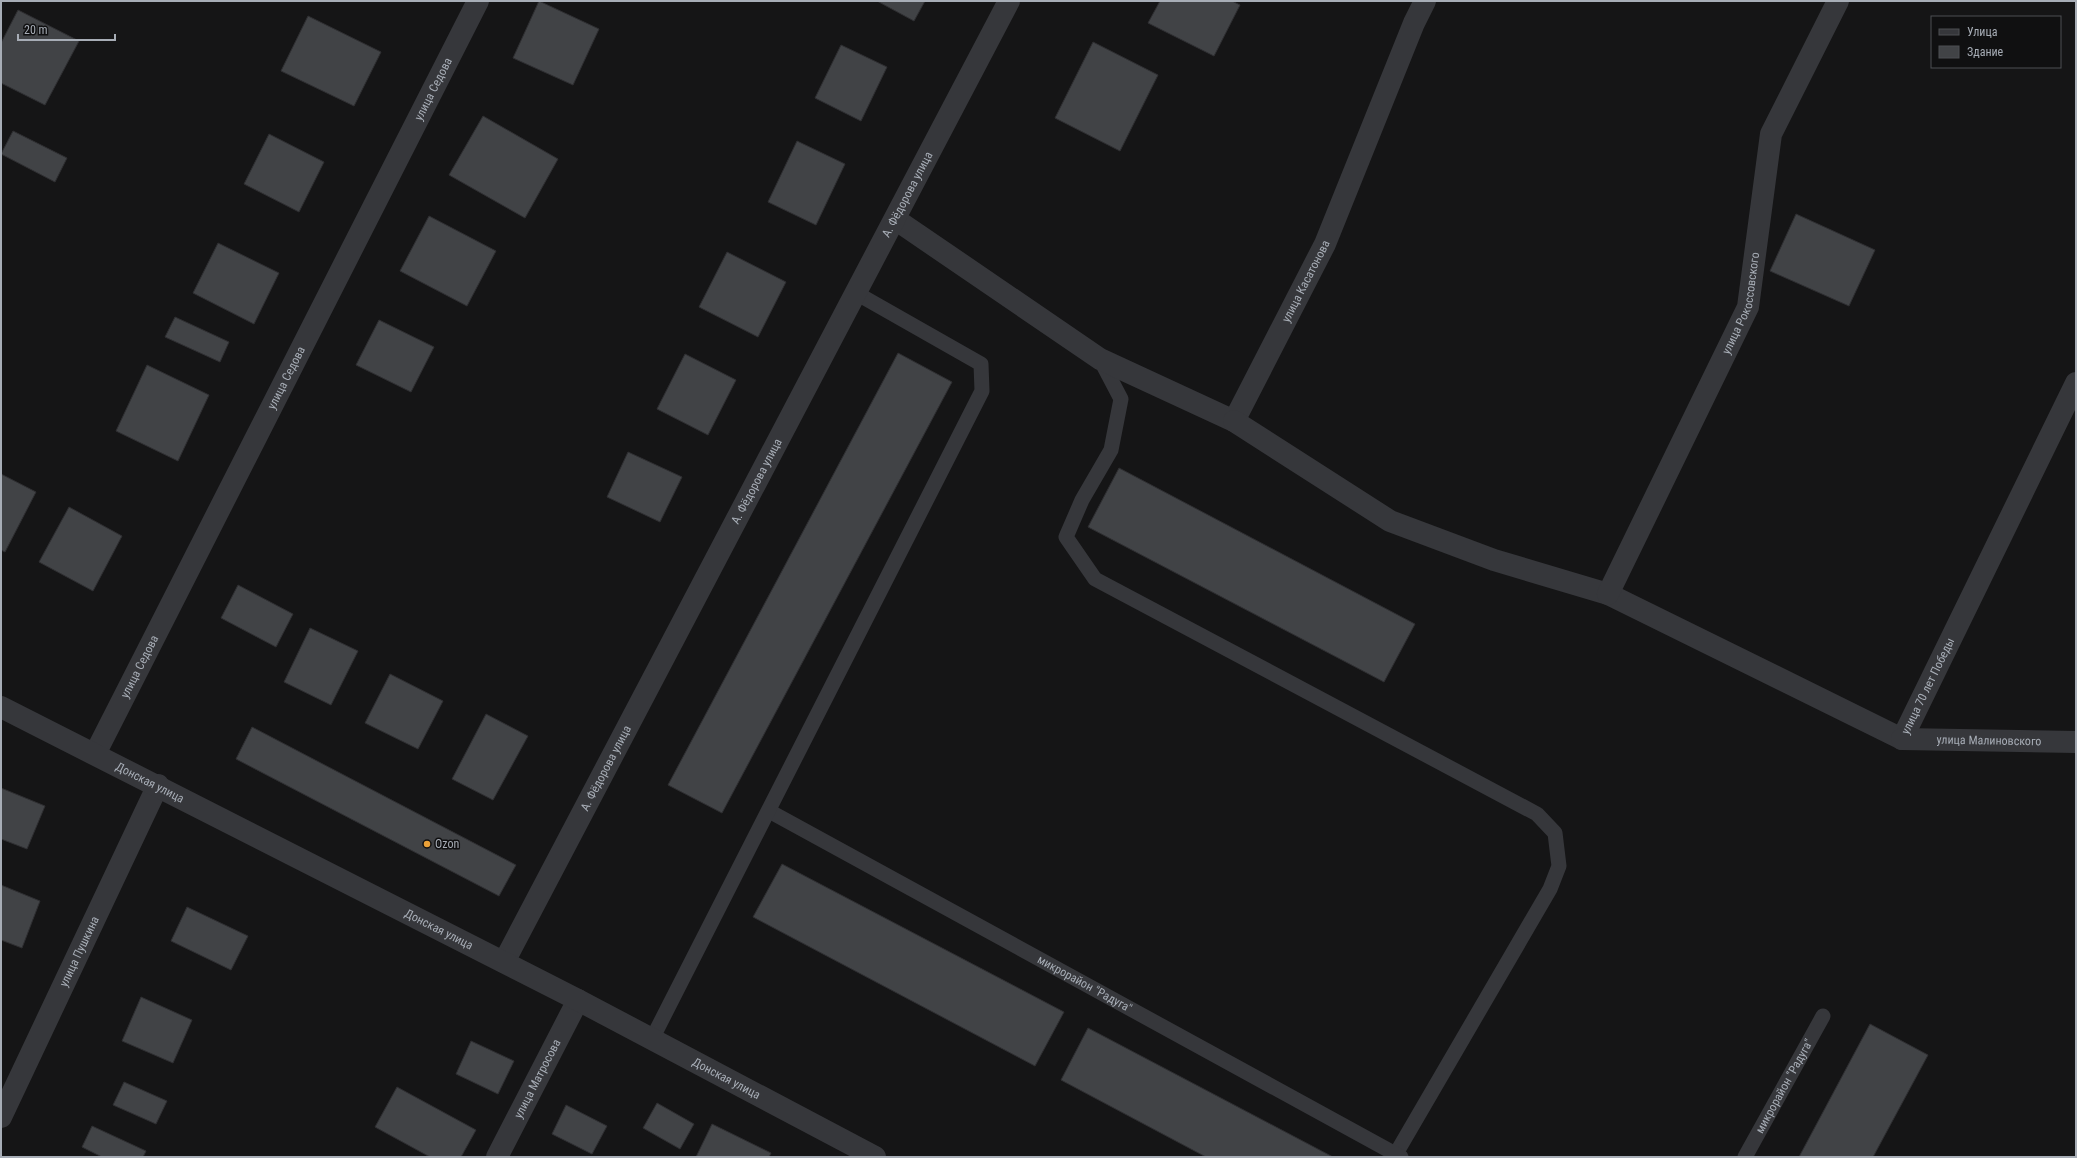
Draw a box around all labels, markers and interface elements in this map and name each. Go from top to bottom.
scale bar [18,16,115,42]
legend [1931,16,2061,68]
text: 20 m [24,23,48,37]
text: Улица [1967,25,1998,39]
text: Здание [1967,45,2004,59]
street label: улица Седова [411,55,455,123]
street label: А. Фёдорова улица [879,149,936,240]
street label: улица Касатонова [1279,238,1333,325]
street label: улица Рокоссовского [1719,251,1762,357]
street label: улица Седова [265,344,308,412]
street label: А. Фёдорова улица [728,436,785,526]
street label: улица Седова [118,633,161,700]
street label: улица 70 лет Победы [1898,636,1957,737]
street label: А. Фёдорова улица [578,723,634,813]
street label: улица Малиновского [1937,733,2041,748]
street label: Донская улица [113,759,187,806]
place label: Ozon [435,837,459,851]
marker: Ozon [422,839,432,849]
street label: Донская улица [402,906,476,953]
street label: улица Пушкина [57,914,102,989]
street label: микрорайон "Радуга" [1035,952,1135,1015]
street label: микрорайон "Радуга" [1753,1036,1816,1136]
street label: улица Матросова [511,1037,564,1121]
street label: Донская улица [690,1055,763,1102]

